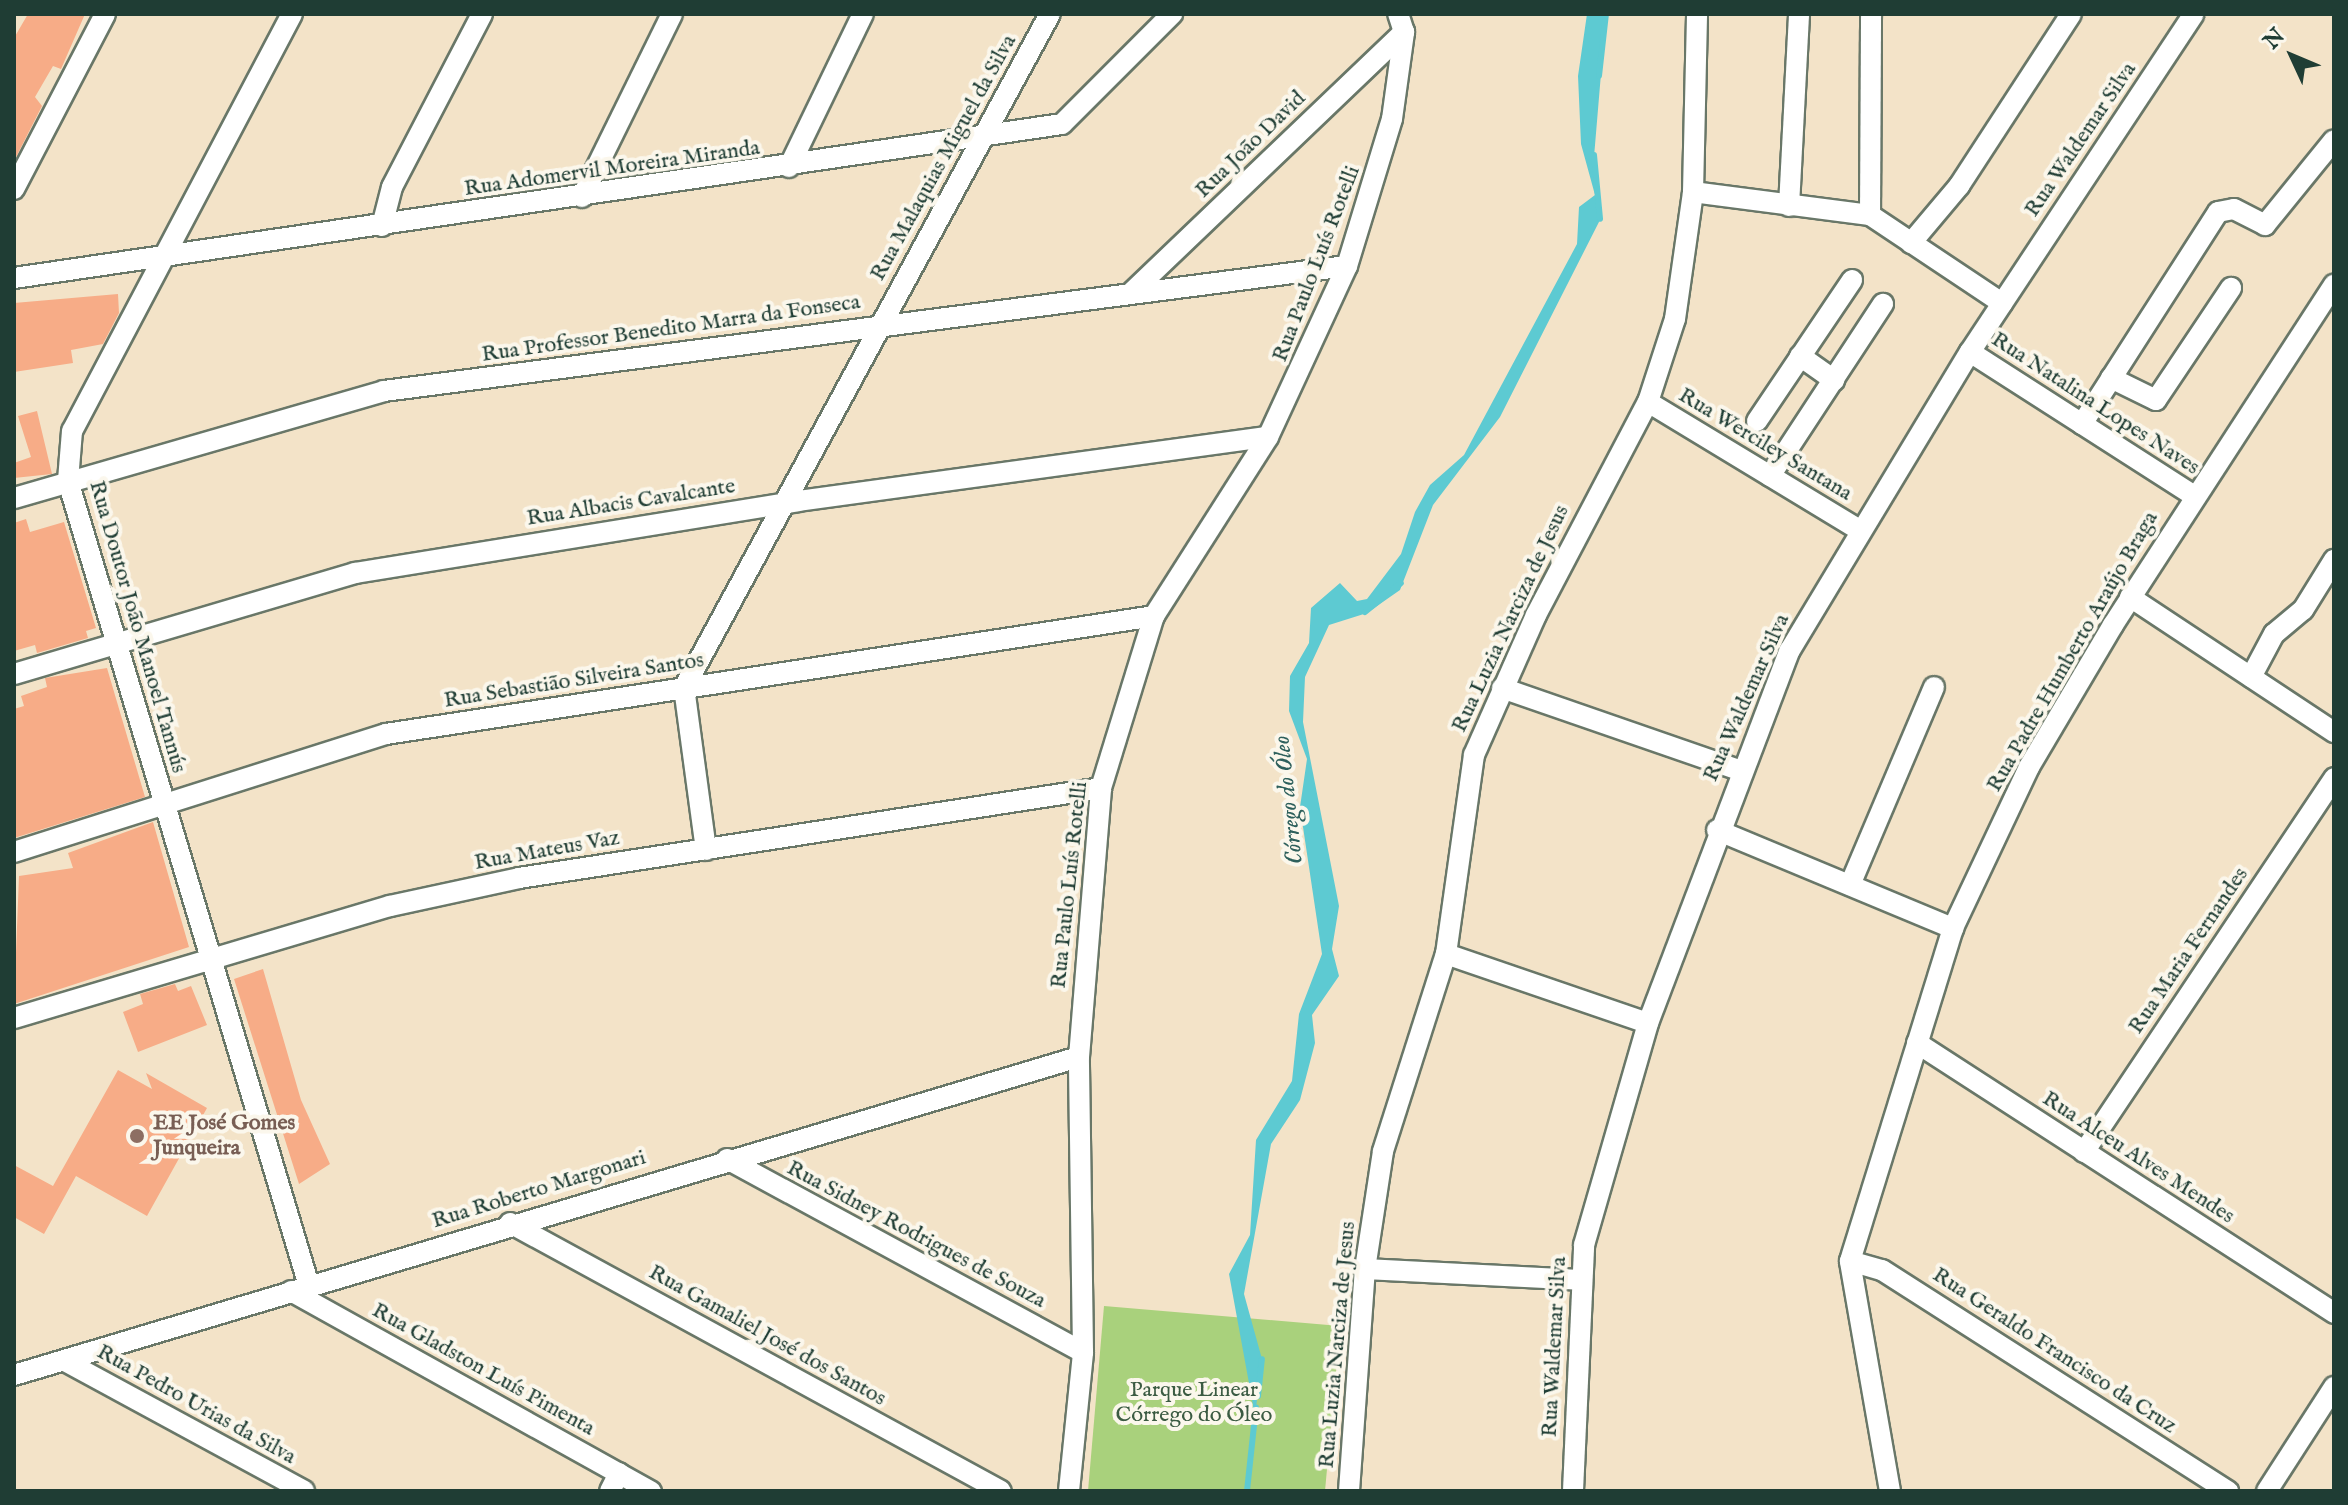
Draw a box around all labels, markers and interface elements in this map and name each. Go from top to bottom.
north arrow [2252,16,2332,96]
text: N [2258,23,2291,56]
street label: Rua Malaquias Miguel da Silva [865,30,1023,286]
street label: Rua Waldemar Silva [2020,58,2142,222]
street label: Rua João David [1190,86,1312,204]
street label: Rua Adomervil Moreira Miranda [463,135,761,203]
street label: Rua Paulo Luís Rotelli [1267,162,1367,366]
street label: Rua Professor Benedito Marra da Fonseca [480,289,862,369]
street label: Rua Natalina Lopes Naves [1986,327,2204,481]
street label: Rua Werciley Santana [1673,383,1857,507]
street label: Rua Albacis Cavalcante [525,473,737,533]
street label: Rua Doutor João Manoel Tannús [83,478,191,776]
street label: Rua Luzia Narciza de Jesus [1447,501,1575,737]
street label: Rua Padre Humberto Araújo Braga [1982,507,2164,797]
street label: Rua Waldemar Silva [1698,610,1796,786]
street label: Rua Sebastião Silveira Santos [442,647,706,715]
water label: Córrego do Óleo [1268,734,1310,866]
street label: Rua Paulo Luís Rotelli [1046,780,1094,990]
street label: Rua Mateus Vaz [472,825,622,877]
street label: Rua Maria Fernandes [2123,863,2255,1039]
street label: Rua Alceu Alves Mendes [2037,1086,2239,1230]
place label: EE José Gomes Junqueira [153,1110,295,1162]
marker: EE José Gomes Junqueira [128,1127,146,1145]
street label: Rua Roberto Margonari [429,1145,649,1235]
street label: Rua Sidney Rodrigues de Souza [782,1155,1050,1315]
street label: Rua Luzia Narciza de Jesus [1314,1220,1362,1470]
street label: Rua Waldemar Silva [1537,1256,1573,1438]
street label: Rua Gamaliel José dos Santos [644,1260,890,1412]
street label: Rua Geraldo Francisco da Cruz [1927,1262,2181,1440]
street label: Rua Gladston Luís Pimenta [367,1298,599,1442]
street label: Rua Pedro Urias da Silva [92,1339,300,1471]
park label: Parque Linear Córrego do Óleo [1116,1377,1272,1428]

